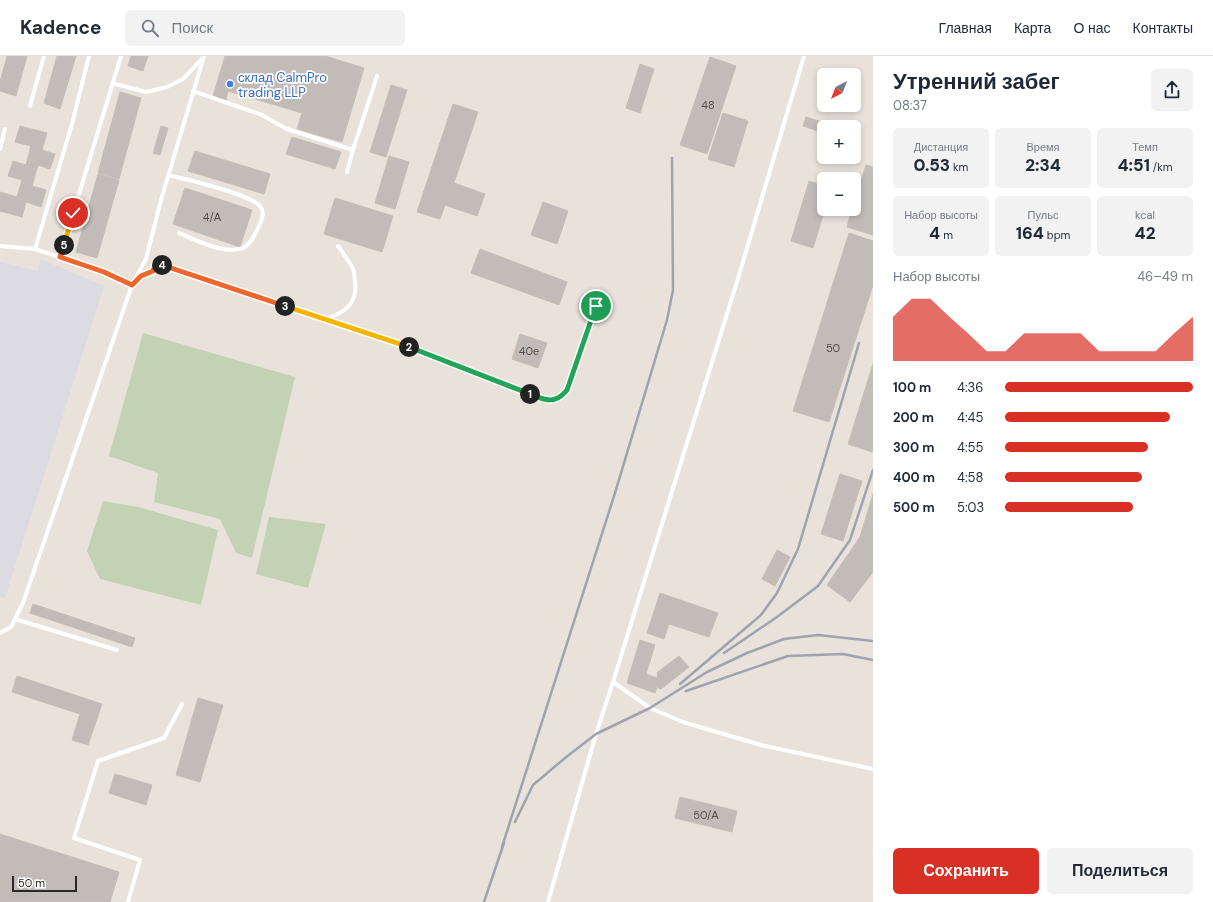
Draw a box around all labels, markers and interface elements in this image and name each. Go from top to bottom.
search box [125,10,405,46]
text: Kadence [20,15,101,40]
icon: search [139,17,161,39]
text: Поиск [171,18,213,38]
text: Главная [939,19,992,37]
text: Карта [1014,19,1051,37]
text: О нас [1073,19,1111,37]
text: Контакты [1133,19,1193,37]
text: Утренний забег [893,67,1060,96]
north arrow [817,68,861,112]
map controls [817,68,861,216]
place label: склад CalmPro trading LLP [238,69,327,101]
button: share [1151,69,1193,111]
marker: склад CalmPro trading LLP [225,79,235,89]
text: 08:37 [893,97,927,114]
house number: 48 [701,98,715,112]
button: + [817,120,861,164]
text: Дистанция [914,140,968,154]
text: Время [1026,140,1060,154]
text: Темп [1132,140,1158,154]
text: 0.53 [914,154,950,176]
text: 2:34 [1025,154,1061,176]
text: 4:51 [1117,154,1150,176]
text: km [950,160,968,174]
text: /km [1150,160,1173,174]
button: − [817,172,861,216]
pin [56,196,90,230]
icon: check [62,202,84,224]
text: Набор высоты [904,208,978,222]
text: Пульс [1028,208,1058,222]
text: kcal [1135,208,1155,222]
house number: 4/А [203,210,222,224]
text: 4 [929,222,940,244]
text: 164 [1016,222,1044,244]
text: 42 [1135,222,1155,244]
text: m [940,228,953,242]
text: bpm [1044,228,1070,242]
pin: 5 [54,235,74,255]
text: 5 [61,238,67,252]
pin: 4 [152,255,172,275]
text: 4 [158,258,166,272]
text: Набор высоты [893,268,980,285]
text: 46–49 m [1137,268,1193,285]
pin [579,289,613,323]
icon: arrive [585,295,607,317]
pin: 3 [275,296,295,316]
text: 3 [282,299,288,313]
pin: 2 [399,337,419,357]
text: 2 [406,340,412,354]
house number: 50 [826,341,840,355]
house number: 40е [519,344,539,358]
text: 100 m [893,379,931,396]
text: 4:36 [957,379,983,396]
pin: 1 [520,384,540,404]
text: 1 [528,387,532,401]
text: 200 m [893,409,934,426]
text: 4:45 [957,409,983,426]
text: 300 m [893,439,934,456]
text: 4:55 [957,439,983,456]
text: 400 m [893,469,935,486]
text: 4:58 [957,469,983,486]
text: 500 m [893,499,935,516]
text: 5:03 [957,499,984,516]
house number: 50/А [693,808,719,822]
button: Сохранить [893,848,1039,894]
button: Поделиться [1047,848,1193,894]
scale bar [12,874,77,893]
text: 50 m [18,876,45,890]

